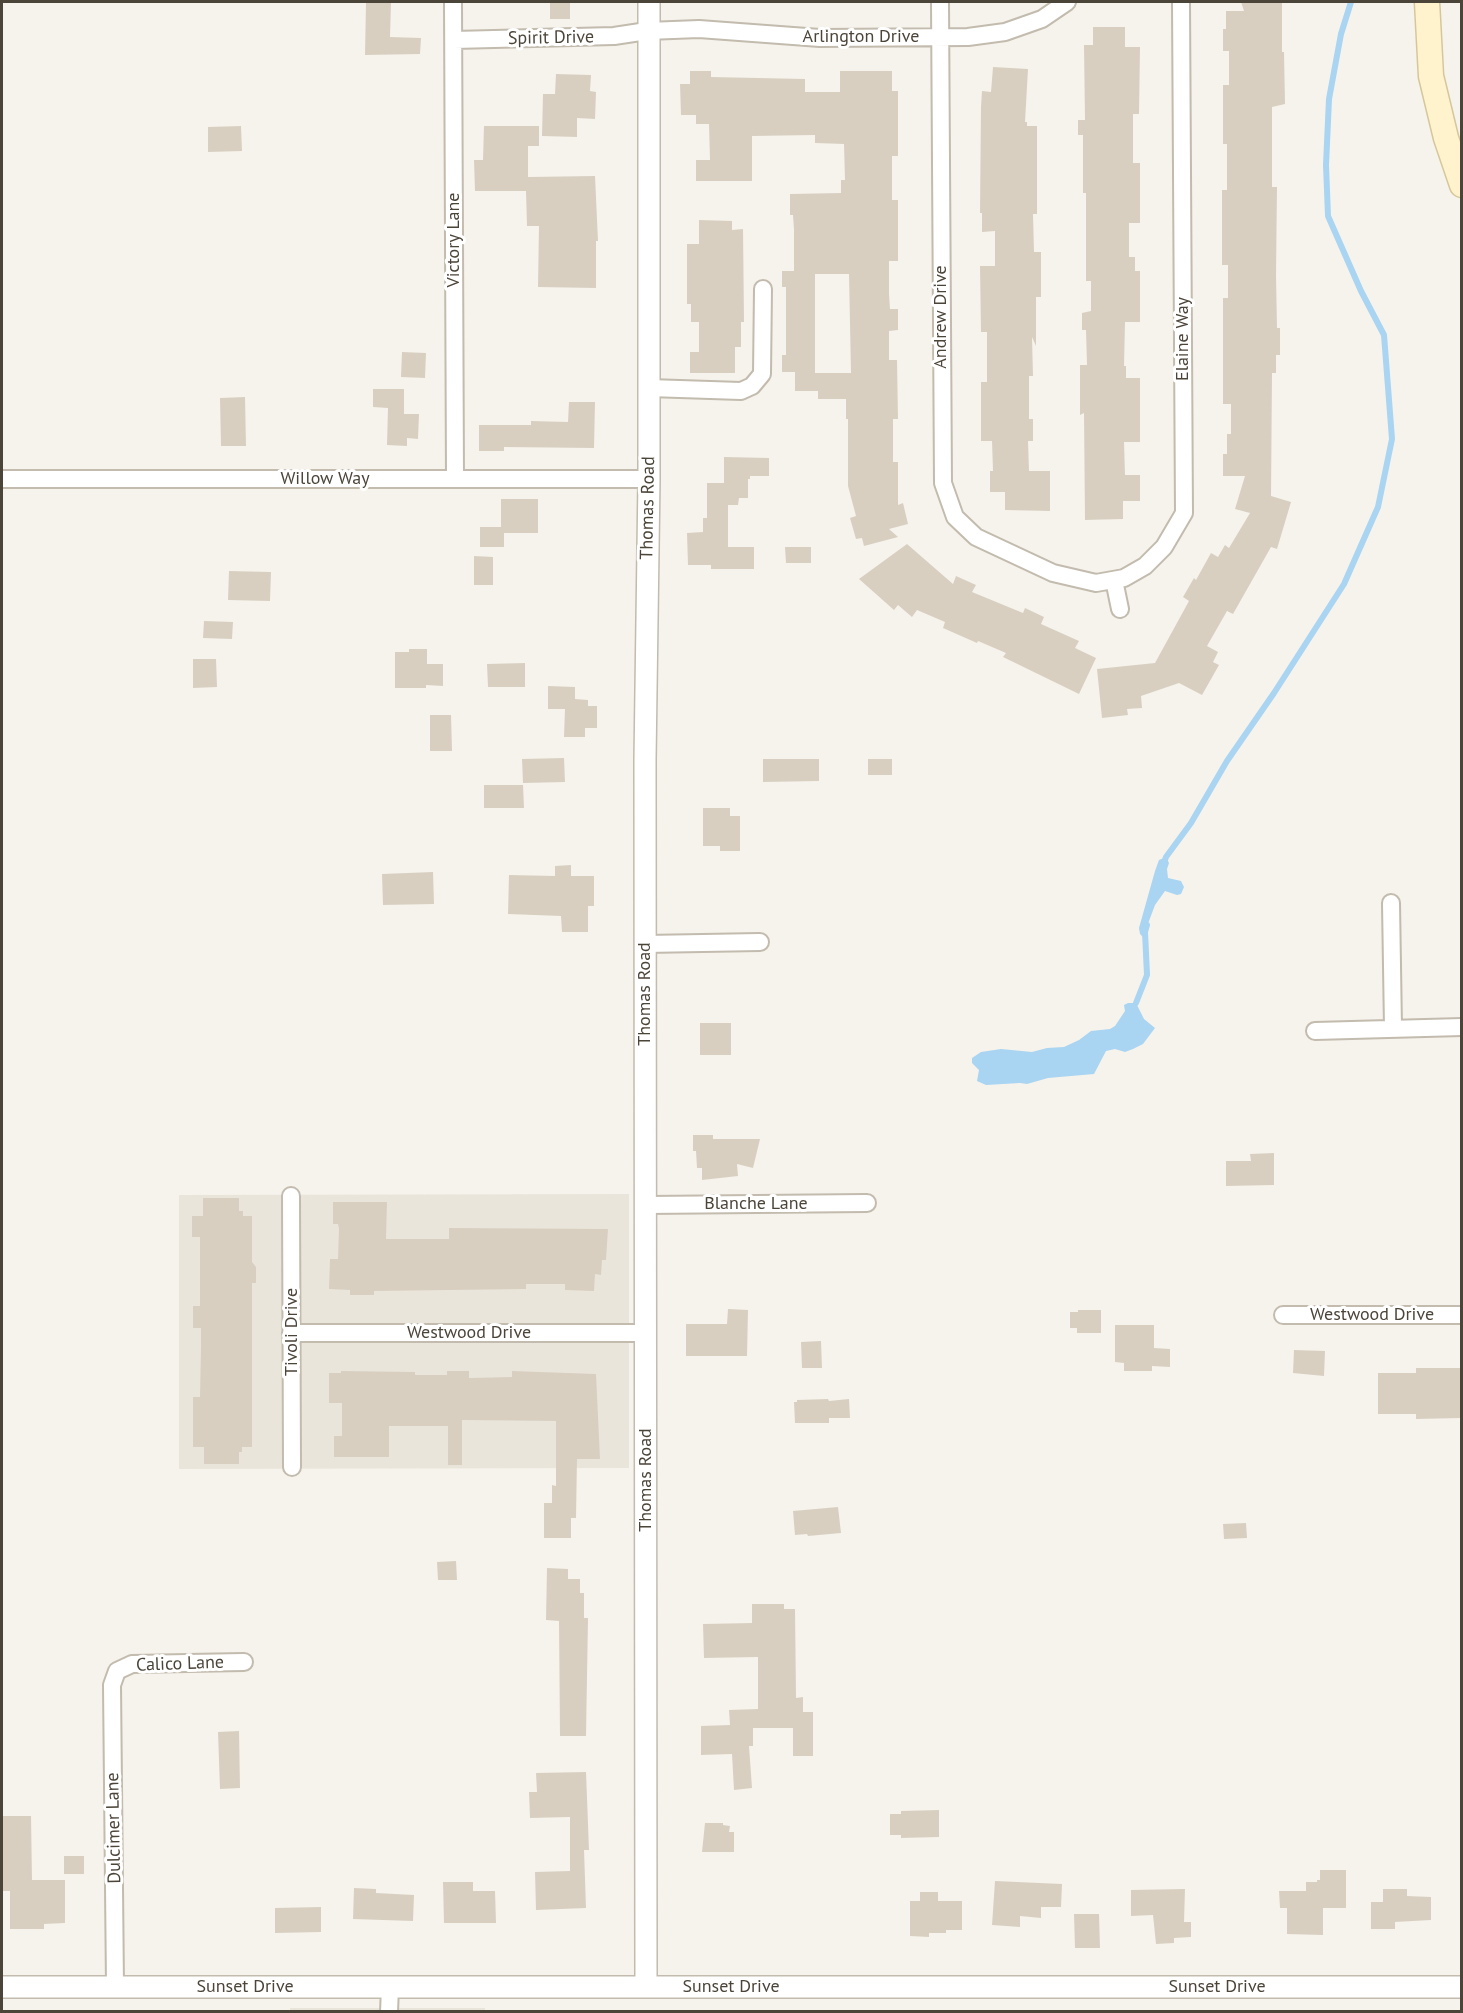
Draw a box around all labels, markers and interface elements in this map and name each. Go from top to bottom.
street label: Spirit Drive [508,26,594,50]
street label: Arlington Drive [803,26,919,48]
street label: Victory Lane [443,193,465,287]
street label: Andrew Drive [930,265,952,369]
street label: Elaine Way [1172,297,1194,381]
street label: Thomas Road [636,456,660,560]
street label: Willow Way [280,468,370,490]
street label: Thomas Road [634,942,656,1046]
street label: Blanche Lane [704,1193,808,1215]
street label: Tivoli Drive [281,1288,303,1376]
street label: Westwood Drive [1310,1304,1434,1326]
street label: Westwood Drive [407,1322,531,1344]
street label: Thomas Road [635,1428,657,1532]
street label: Calico Lane [136,1652,224,1676]
street label: Dulcimer Lane [102,1772,126,1884]
street label: Sunset Drive [196,1976,294,1998]
street label: Sunset Drive [682,1976,780,1998]
street label: Sunset Drive [1168,1976,1266,1998]

